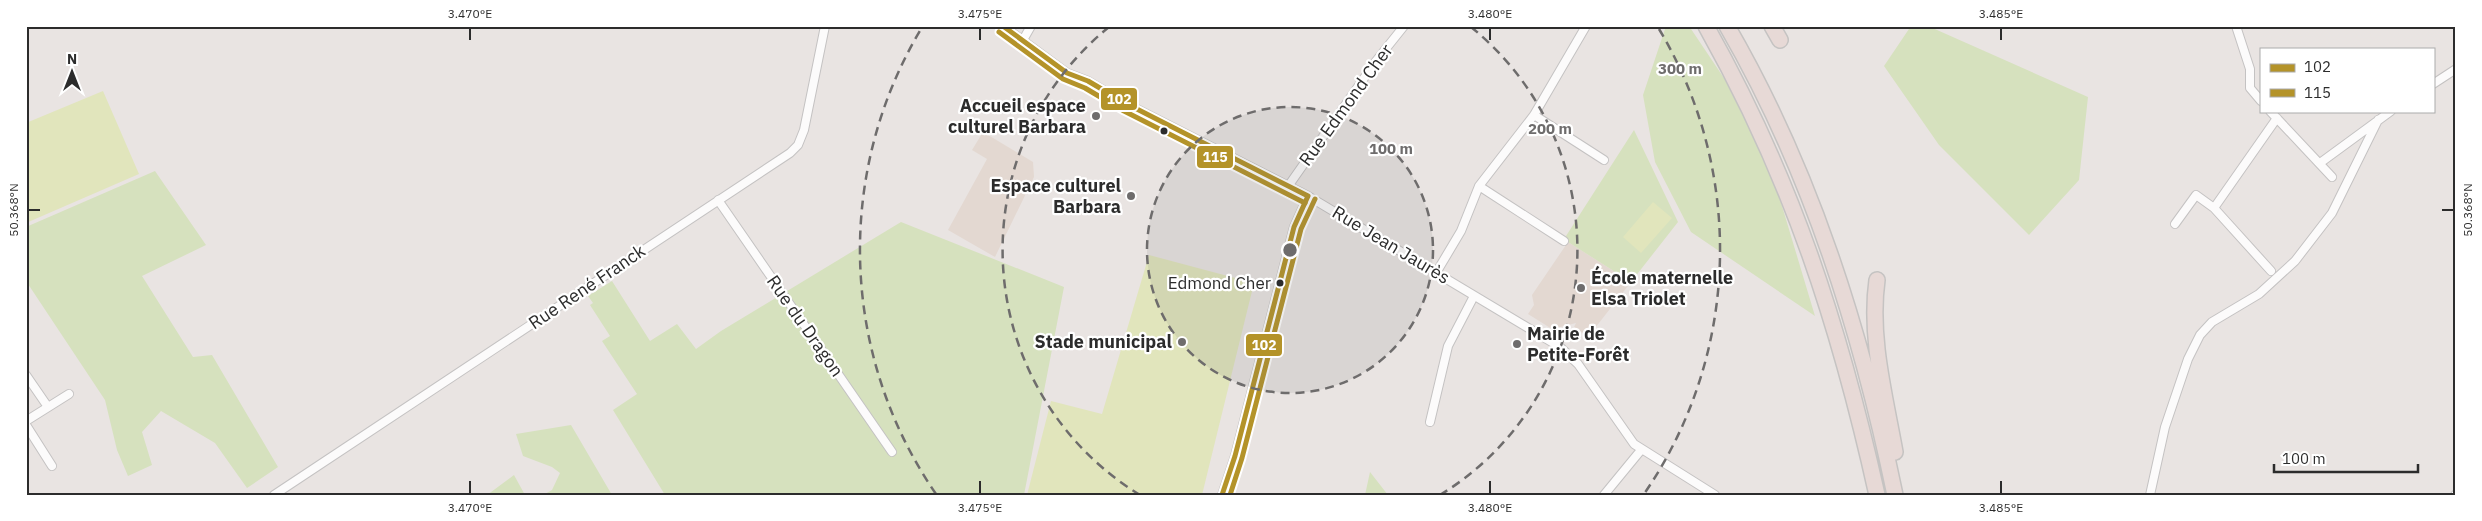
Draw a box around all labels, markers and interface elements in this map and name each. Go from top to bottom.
text: 3.470°E [448,6,492,21]
text: 3.475°E [958,6,1002,21]
text: 3.480°E [1468,6,1512,21]
text: 3.485°E [1979,6,2023,21]
street label: Rue Edmond Cher [1294,39,1398,170]
north arrow [48,48,98,98]
legend [2260,48,2434,112]
text: N [67,50,77,68]
text: 102 [2304,57,2331,76]
text: 300 m [1658,59,1702,78]
text: 115 [2304,83,2331,102]
line badge: 102 [1100,87,1138,111]
text: 102 [1106,90,1132,108]
place label: Accueil espace culturel Barbara [948,94,1086,138]
marker: Accueil espace culturel Barbara [1090,110,1102,122]
text: 200 m [1528,119,1572,138]
unlabelled marker [1159,126,1169,136]
text: 100 m [1369,139,1413,158]
line badge: 115 [1196,145,1234,169]
text: 115 [1202,148,1228,166]
place label: Espace culturel Barbara [990,174,1122,218]
text: 50.368°N [6,183,21,237]
text: 50.368°N [2460,183,2475,237]
marker: Espace culturel Barbara [1125,190,1137,202]
street label: Rue Jean Jaurès [1328,200,1454,289]
street label: Rue René Franck [524,239,650,334]
centre of rings [1281,241,1299,259]
place label: École maternelle Elsa Triolet [1591,265,1733,310]
street label: Rue du Dragon [762,270,849,381]
place label: Edmond Cher [1168,272,1271,294]
marker: Edmond Cher [1275,278,1285,288]
marker: École maternelle Elsa Triolet [1575,282,1587,294]
place label: Mairie de Petite-Forêt [1527,322,1629,366]
place label: Stade municipal [1035,330,1173,353]
line badge: 102 [1245,333,1283,357]
marker: Stade municipal [1176,336,1188,348]
text: 102 [1251,336,1277,354]
marker: Mairie de Petite-Forêt [1511,338,1523,350]
scale bar [2274,441,2418,473]
text: 100 m [2282,449,2326,468]
text: 3.470°E [448,500,492,515]
text: 3.475°E [958,500,1002,515]
text: 3.480°E [1468,500,1512,515]
text: 3.485°E [1979,500,2023,515]

